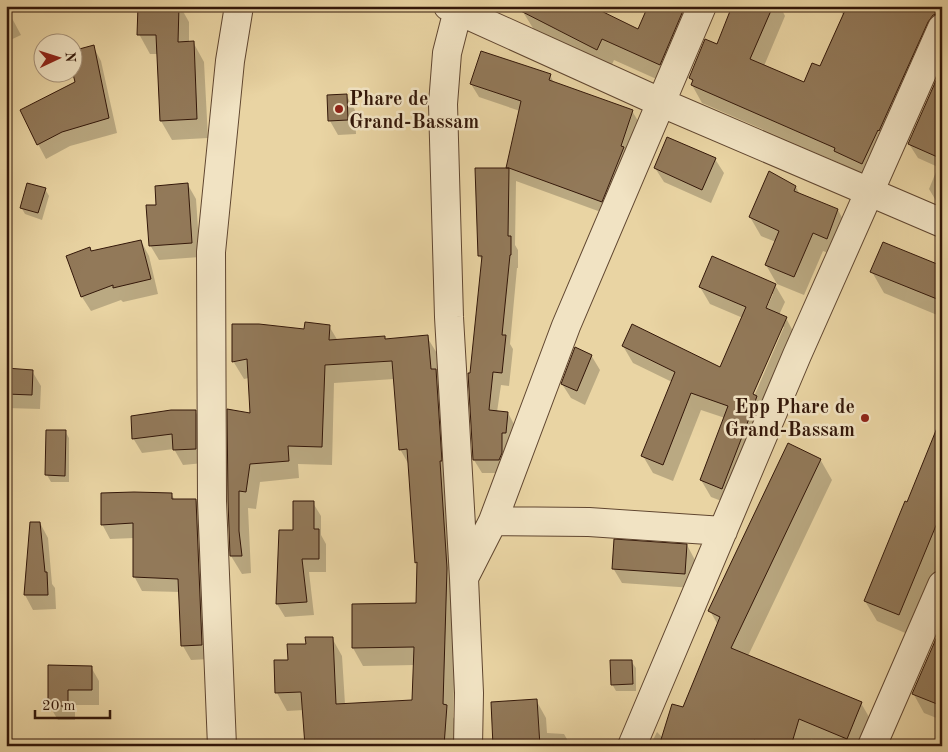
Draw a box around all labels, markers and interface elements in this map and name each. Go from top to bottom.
north arrow [32,32,82,82]
text: N [63,51,77,63]
place label: Phare de Grand-Bassam [349,90,479,133]
marker: Phare de Grand-Bassam [333,103,345,115]
place label: Epp Phare de Grand-Bassam [725,398,855,441]
marker: Epp Phare de Grand-Bassam [859,412,871,424]
scale bar [35,687,110,719]
text: 20 m [42,699,76,714]

